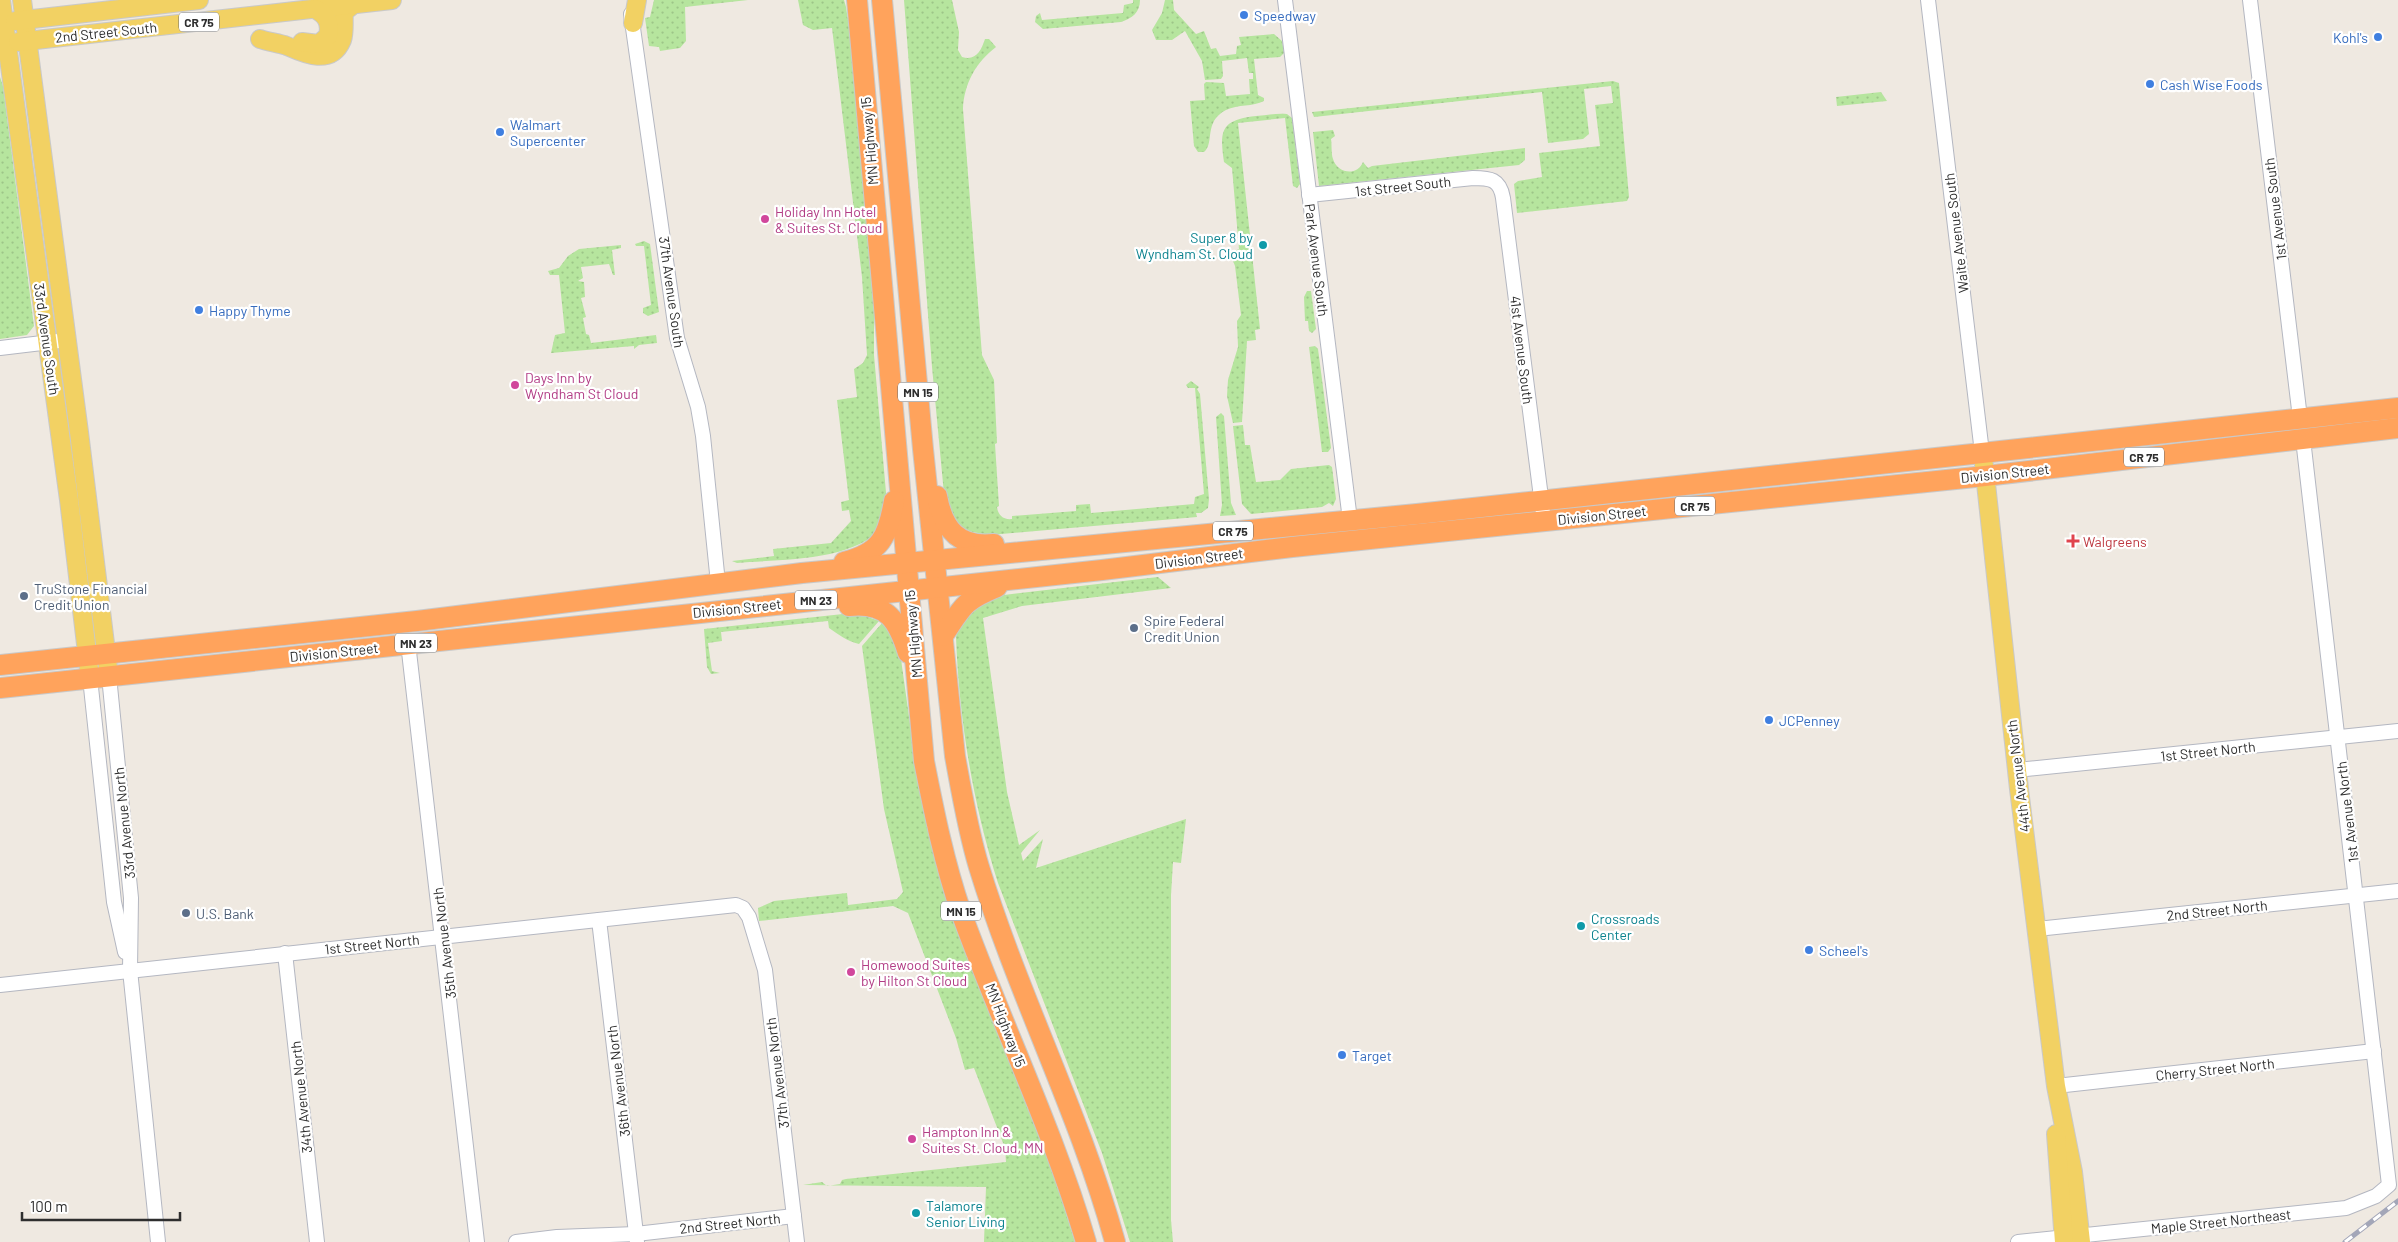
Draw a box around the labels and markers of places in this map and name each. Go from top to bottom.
place label: Speedway [1254,7,1316,24]
marker: Speedway [1238,9,1250,21]
place label: Kohl's [2333,29,2368,46]
marker: Kohl's [2372,31,2384,43]
place label: Cash Wise Foods [2160,76,2263,93]
marker: Cash Wise Foods [2144,78,2156,90]
place label: Walmart Supercenter [510,116,586,149]
marker: Walmart Supercenter [494,126,506,138]
place label: Holiday Inn Hotel & Suites St. Cloud [775,203,882,236]
marker: Holiday Inn Hotel & Suites St. Cloud [759,213,771,225]
place label: Super 8 by Wyndham St. Cloud [1136,229,1254,262]
marker: Super 8 by Wyndham St. Cloud [1257,239,1269,251]
place label: Happy Thyme [209,302,291,319]
marker: Happy Thyme [193,304,205,316]
place label: Days Inn by Wyndham St Cloud [525,369,638,402]
marker: Days Inn by Wyndham St Cloud [509,379,521,391]
place label: Walgreens [2083,533,2147,550]
marker: Walgreens [2067,535,2079,547]
place label: TruStone Financial Credit Union [34,580,147,613]
marker: TruStone Financial Credit Union [18,590,30,602]
place label: Spire Federal Credit Union [1144,612,1224,645]
marker: Spire Federal Credit Union [1128,622,1140,634]
place label: JCPenney [1779,712,1840,729]
marker: JCPenney [1763,714,1775,726]
place label: U.S. Bank [196,905,254,922]
marker: U.S. Bank [180,907,192,919]
place label: Crossroads Center [1591,910,1660,943]
marker: Crossroads Center [1575,920,1587,932]
place label: Scheel's [1819,942,1869,959]
marker: Scheel's [1803,944,1815,956]
place label: Homewood Suites by Hilton St Cloud [861,956,971,989]
marker: Homewood Suites by Hilton St Cloud [845,966,857,978]
place label: Target [1352,1047,1392,1064]
marker: Target [1336,1049,1348,1061]
place label: Hampton Inn & Suites St. Cloud, MN [922,1123,1043,1156]
marker: Hampton Inn & Suites St. Cloud, MN [906,1133,918,1145]
place label: Talamore Senior Living [926,1197,1005,1230]
marker: Talamore Senior Living [910,1207,922,1219]

